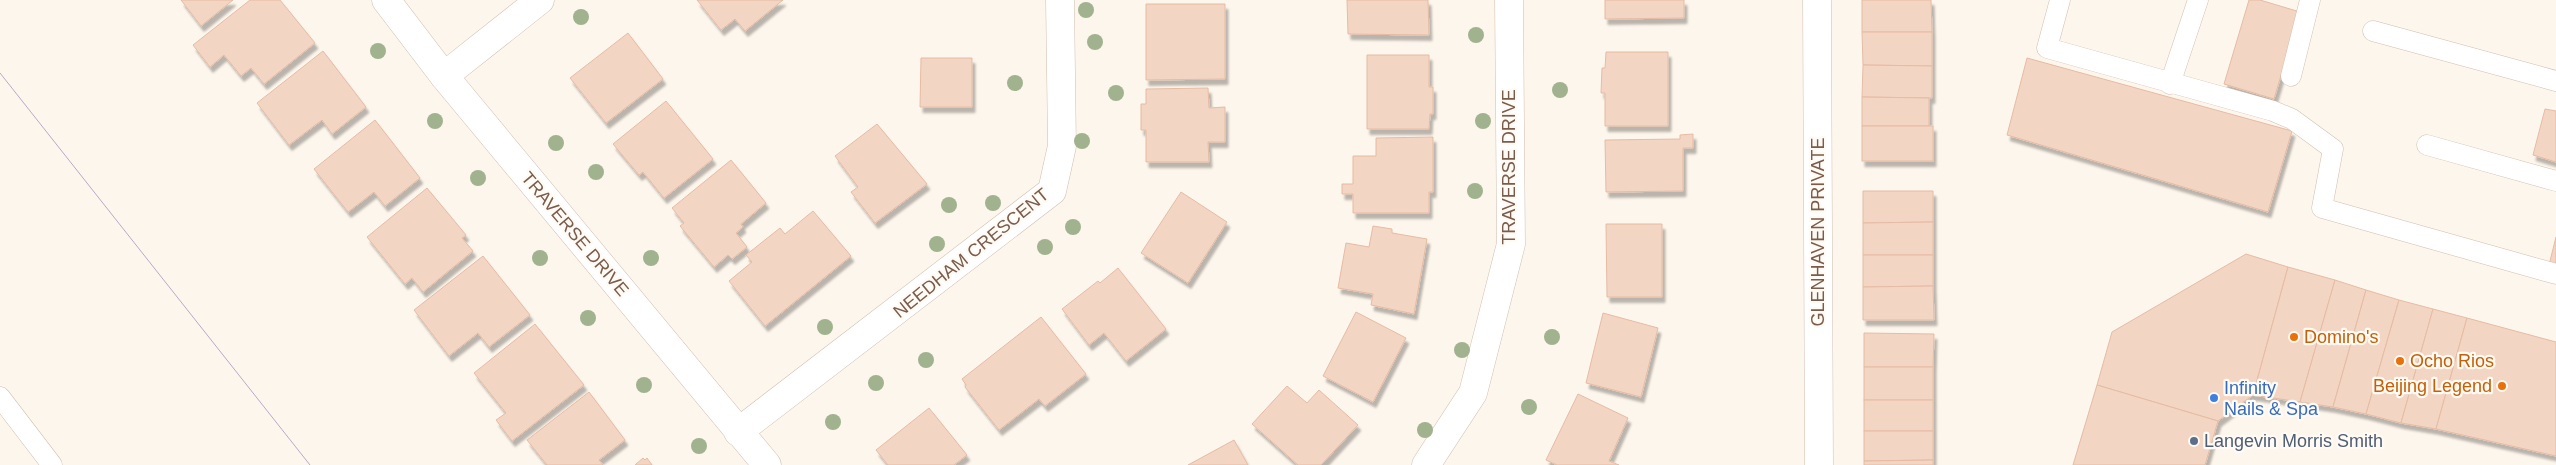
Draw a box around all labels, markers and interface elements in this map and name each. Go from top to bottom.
street label: TRAVERSE DRIVE [1499,89,1519,245]
street label: GLENHAVEN PRIVATE [1808,137,1828,327]
street label: TRAVERSE DRIVE [517,168,633,300]
street label: NEEDHAM CRESCENT [889,184,1053,322]
place label: Domino's [2304,327,2378,347]
marker: Domino's [2288,331,2300,343]
place label: Ocho Rios [2410,351,2494,371]
marker: Ocho Rios [2394,355,2406,367]
place label: Beijing Legend [2373,376,2492,396]
place label: Infinity Nails & Spa [2224,378,2319,419]
marker: Beijing Legend [2496,380,2508,392]
marker: Infinity Nails & Spa [2208,392,2220,404]
place label: Langevin Morris Smith [2204,431,2383,451]
marker: Langevin Morris Smith [2188,435,2200,447]

